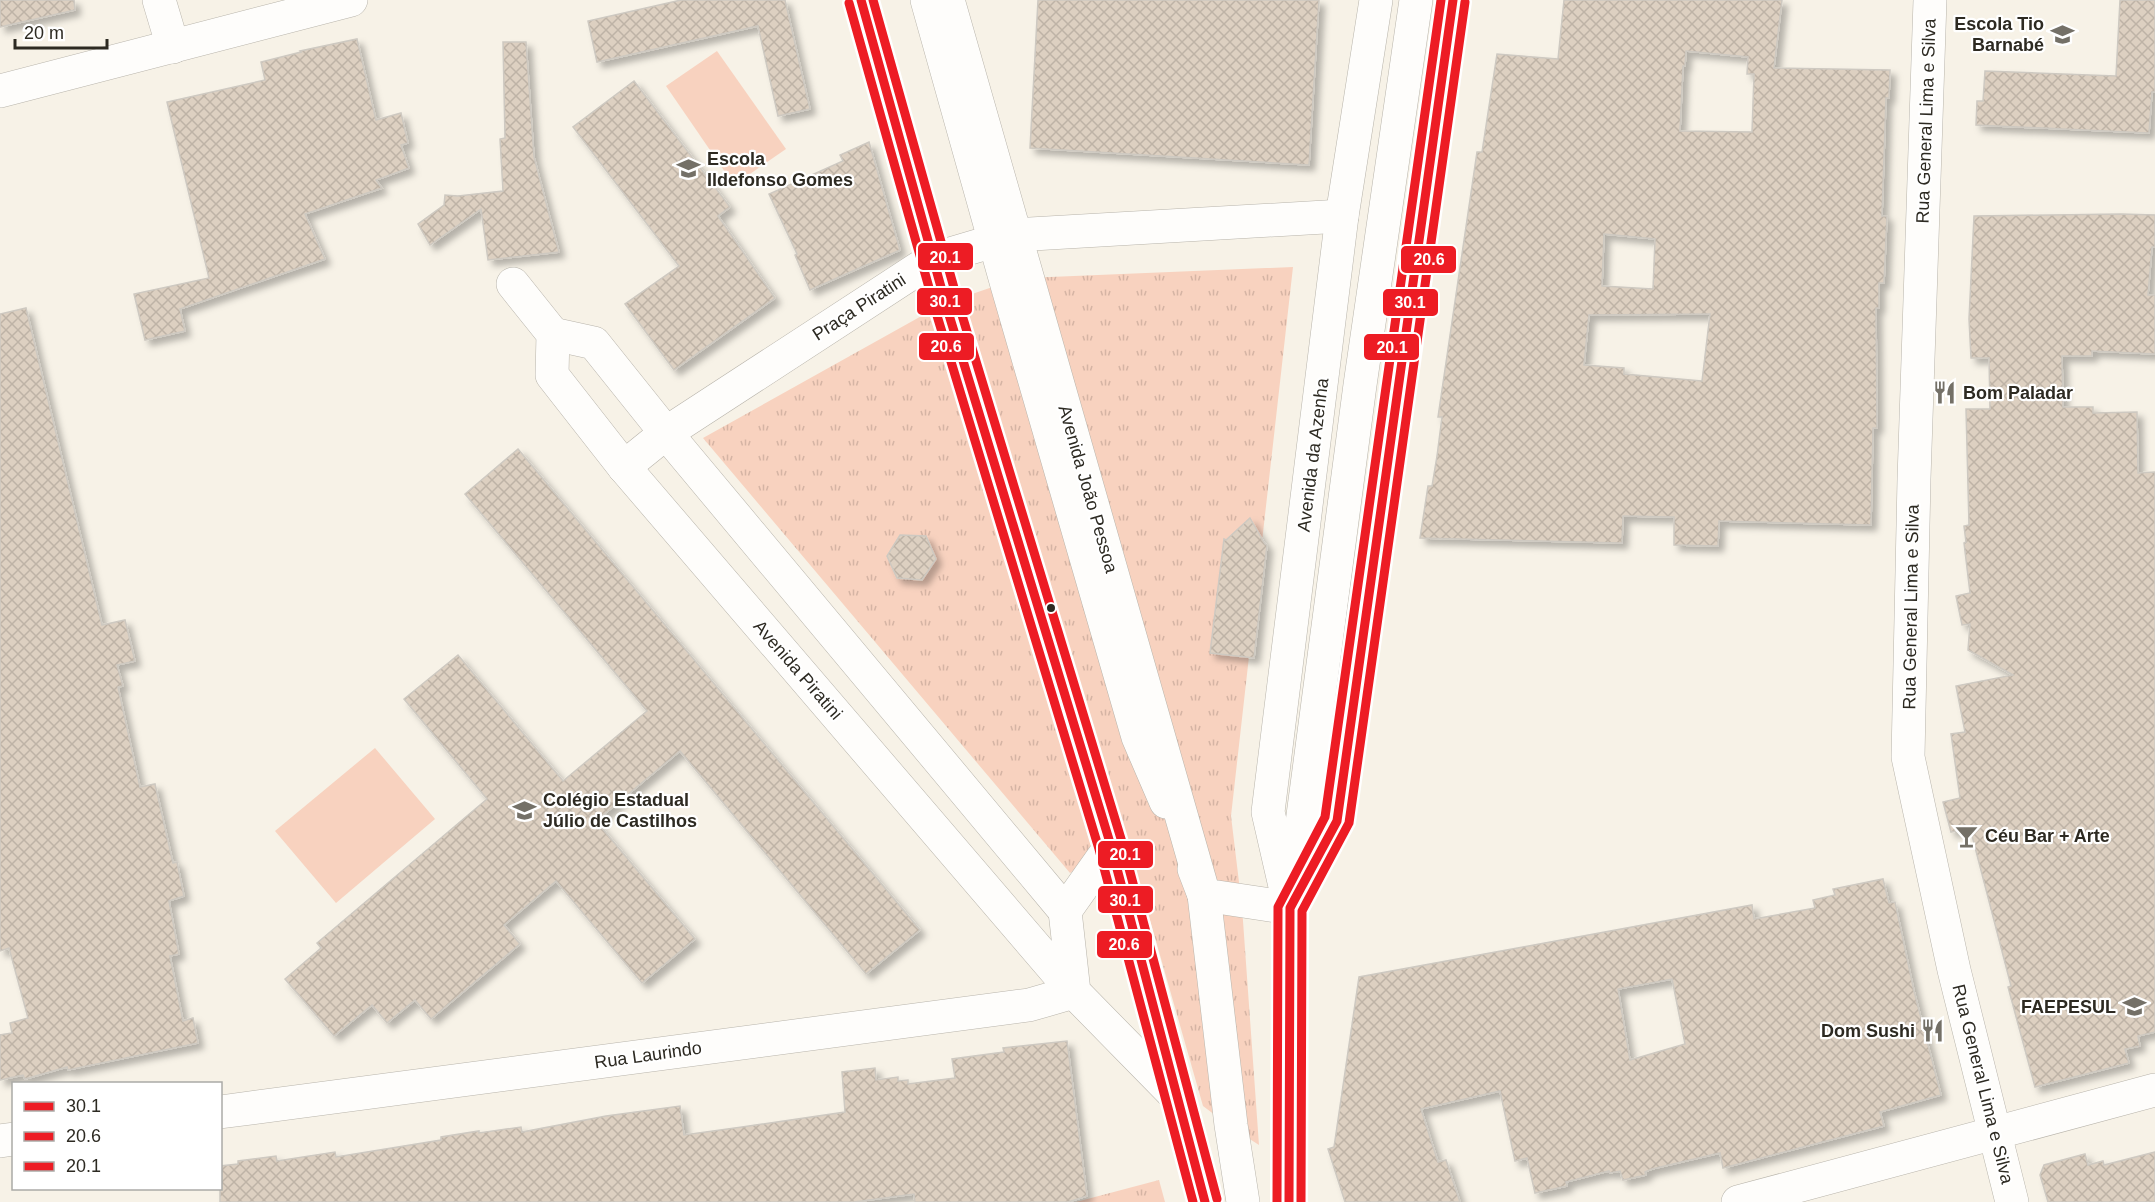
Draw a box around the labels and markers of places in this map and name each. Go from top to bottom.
place label: Escola Tio Barnabé [1954,14,2044,55]
school or university icon: Escola Tio Barnabé [2049,21,2075,47]
place label: Escola Ildefonso Gomes [707,149,853,190]
school or university icon: Escola Ildefonso Gomes [676,156,702,182]
restaurant icon: Bom Paladar [1932,380,1958,406]
place label: Bom Paladar [1963,383,2073,403]
unlabelled marker [1045,602,1057,614]
place label: Colégio Estadual Júlio de Castilhos [543,790,697,831]
school or university icon: Colégio Estadual Júlio de Castilhos [512,797,538,823]
bar icon: Céu Bar + Arte [1954,823,1980,849]
place label: Céu Bar + Arte [1985,826,2110,846]
school or university icon: FAEPESUL [2121,994,2147,1020]
place label: FAEPESUL [2021,997,2116,1017]
restaurant icon: Dom Sushi [1920,1018,1946,1044]
place label: Dom Sushi [1821,1021,1915,1041]

